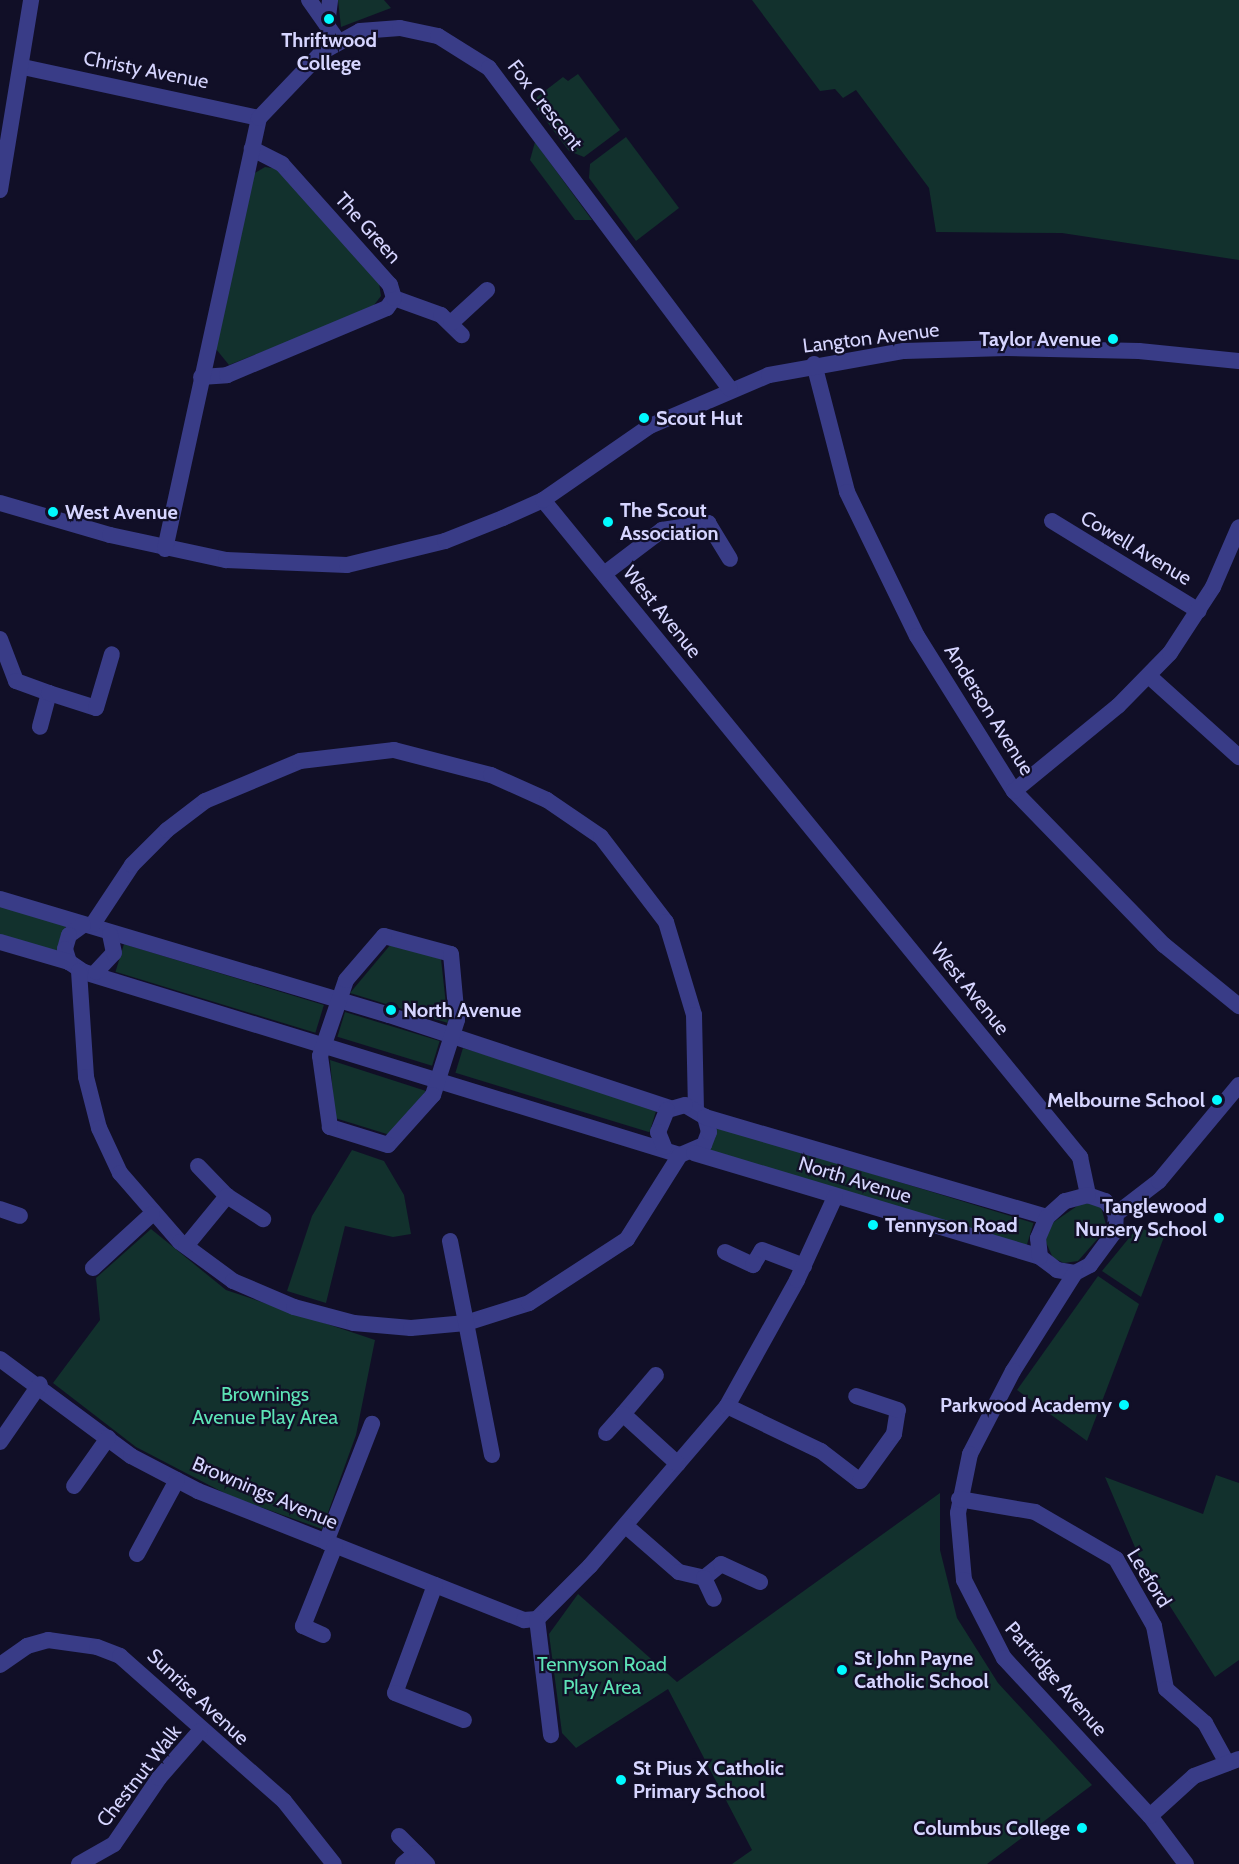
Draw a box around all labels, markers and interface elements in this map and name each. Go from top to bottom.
marker: Thriftwood College [322,12,336,26]
place label: Thriftwood College [281,28,377,75]
street label: Christy Avenue [81,46,211,94]
street label: Fox Crescent [502,55,588,155]
street label: The Green [330,188,406,268]
street label: Langton Avenue [801,318,941,358]
place label: Taylor Avenue [979,327,1101,351]
marker: Taylor Avenue [1106,332,1120,346]
place label: Scout Hut [656,406,743,430]
marker: Scout Hut [637,411,651,425]
place label: The Scout Association [620,498,719,545]
place label: West Avenue [65,500,178,524]
marker: West Avenue [46,505,60,519]
street label: Cowell Avenue [1076,506,1196,590]
marker: The Scout Association [601,515,615,529]
street label: West Avenue [618,561,706,663]
street label: Anderson Avenue [939,640,1039,780]
street label: West Avenue [926,938,1014,1040]
place label: North Avenue [403,998,521,1022]
marker: North Avenue [384,1003,398,1017]
place label: Melbourne School [1047,1088,1205,1112]
marker: Melbourne School [1210,1093,1224,1107]
street label: North Avenue [796,1151,914,1209]
place label: Tanglewood Nursery School [1075,1194,1207,1241]
marker: Tanglewood Nursery School [1212,1211,1226,1225]
place label: Tennyson Road [885,1213,1018,1237]
marker: Tennyson Road [866,1218,880,1232]
park label: Brownings Avenue Play Area [192,1383,338,1430]
place label: Parkwood Academy [940,1393,1112,1417]
marker: Parkwood Academy [1117,1398,1131,1412]
street label: Brownings Avenue [188,1451,342,1535]
street label: Leeford [1122,1544,1176,1612]
street label: Partridge Avenue [1000,1617,1112,1741]
street label: Sunrise Avenue [142,1644,254,1750]
place label: St John Payne Catholic School [854,1646,989,1693]
park label: Tennyson Road Play Area [537,1653,667,1700]
marker: St John Payne Catholic School [835,1663,849,1677]
street label: Chestnut Walk [92,1720,186,1832]
place label: St Pius X Catholic Primary School [633,1756,784,1803]
marker: St Pius X Catholic Primary School [614,1773,628,1787]
place label: Columbus College [913,1816,1070,1840]
marker: Columbus College [1075,1821,1089,1835]

